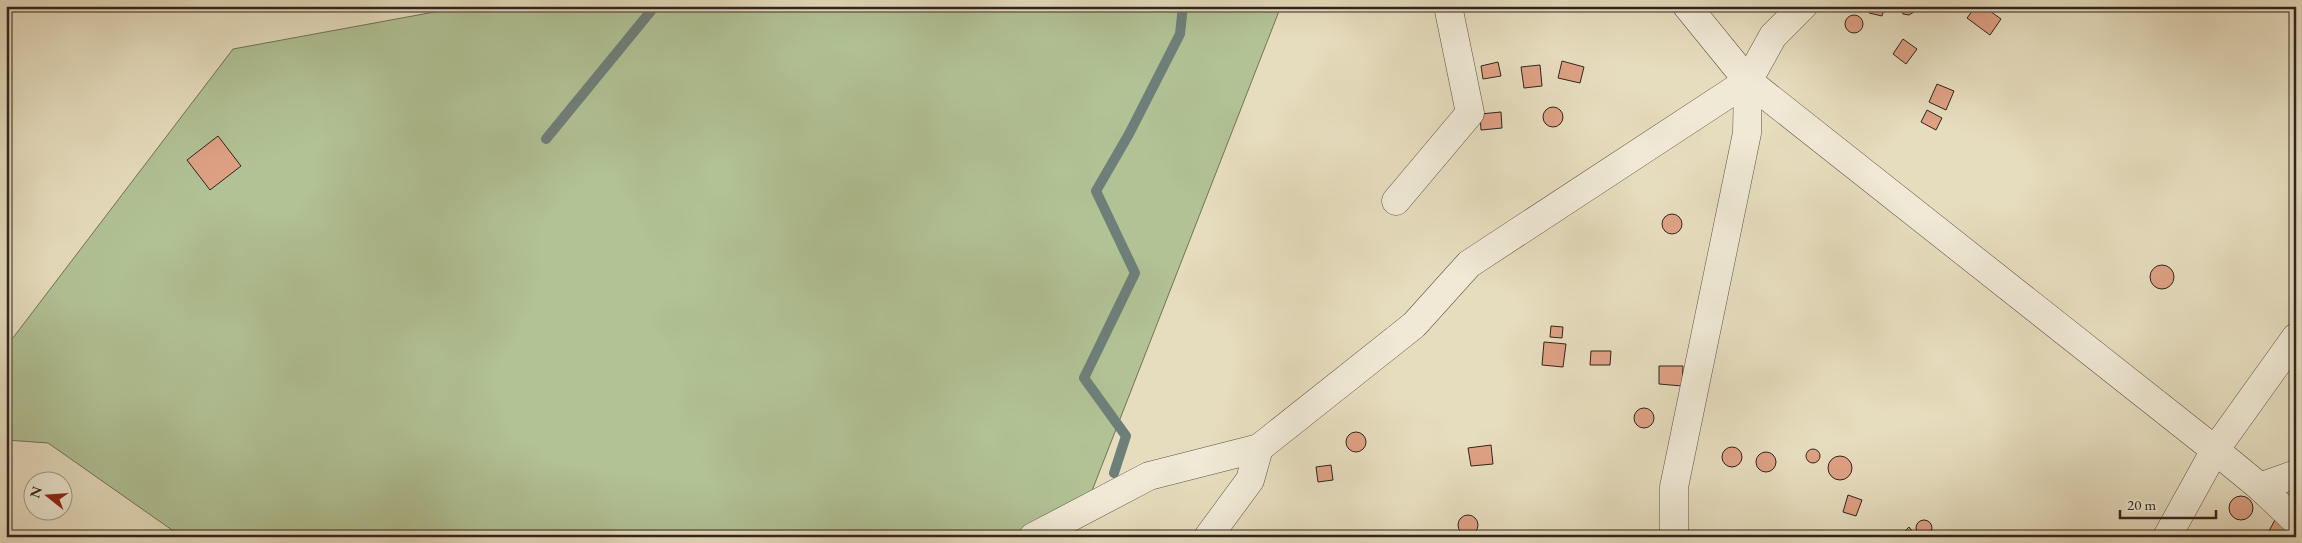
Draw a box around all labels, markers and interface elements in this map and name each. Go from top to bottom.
north arrow [22,470,72,520]
text: N [25,484,46,500]
scale bar [2120,488,2216,520]
text: 20 m [2127,495,2156,514]

